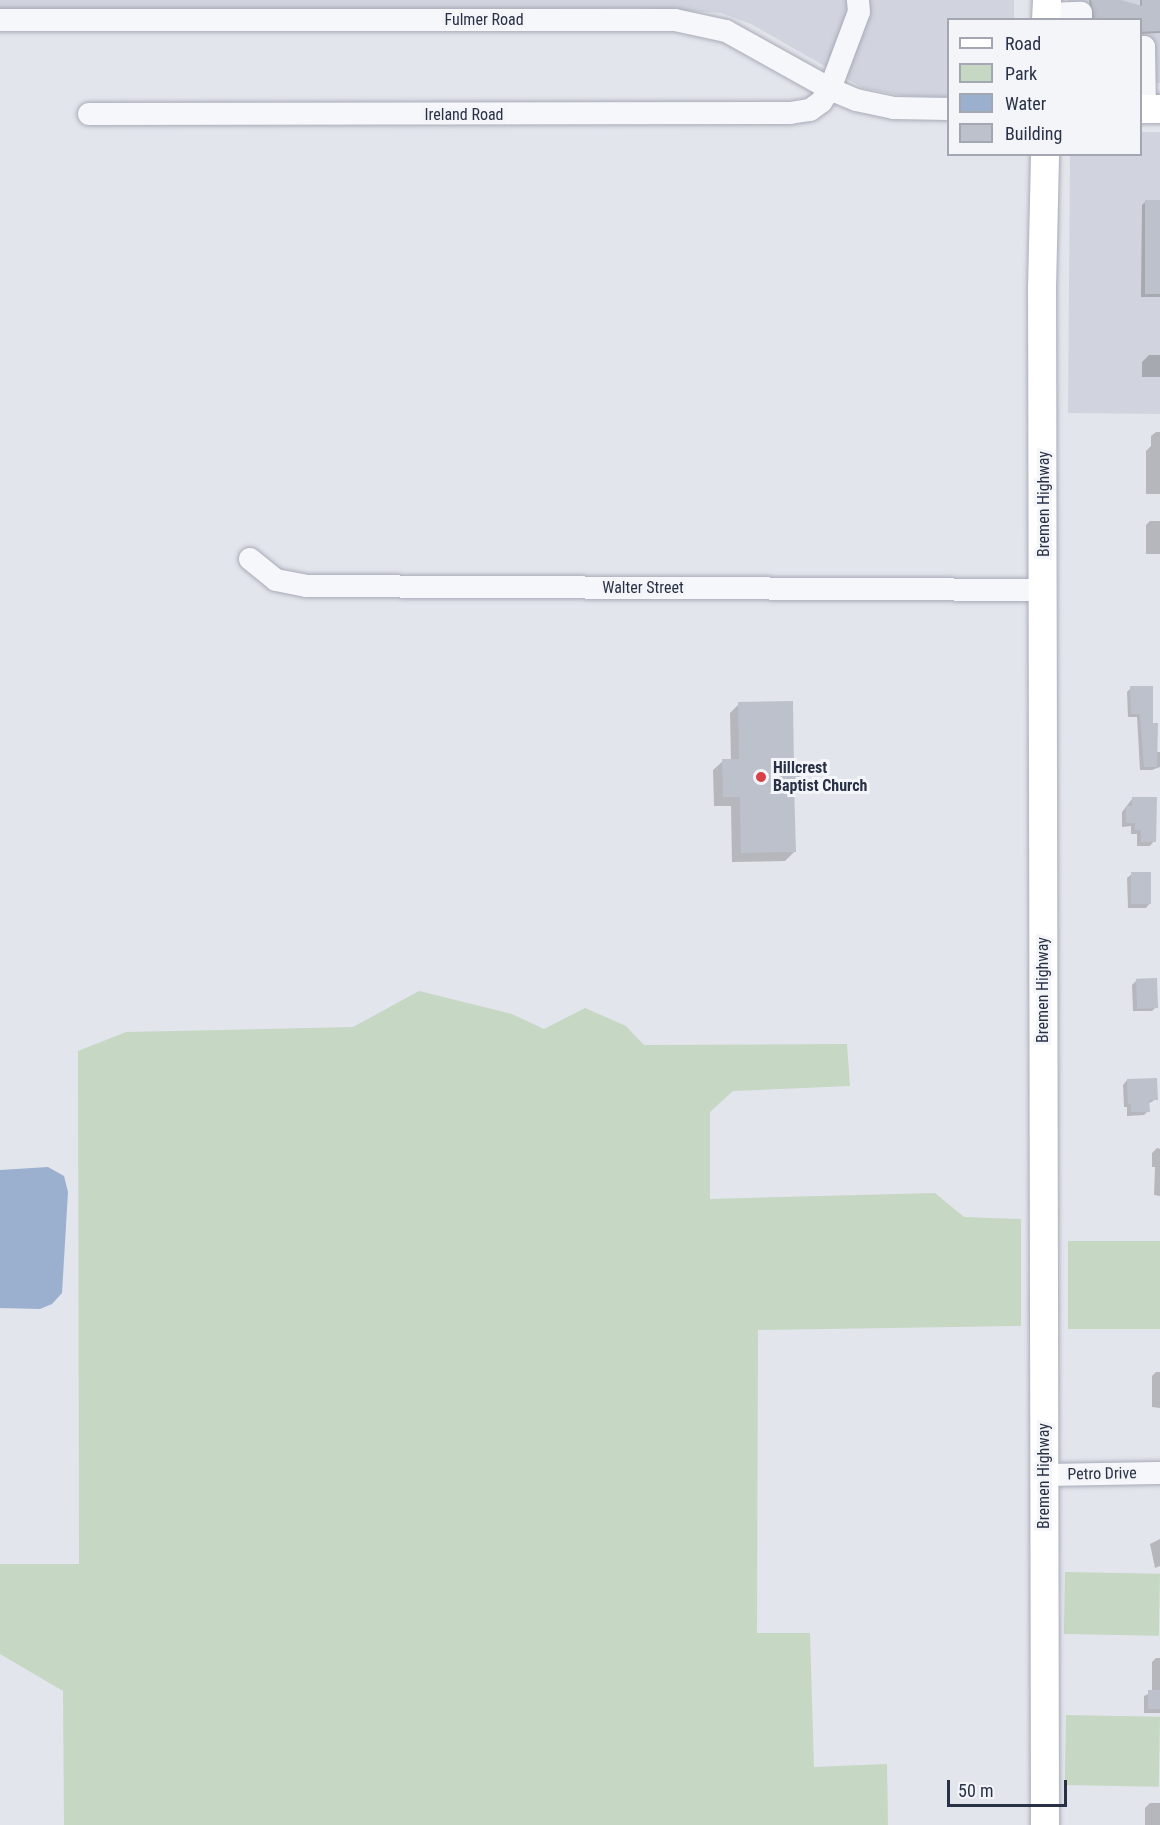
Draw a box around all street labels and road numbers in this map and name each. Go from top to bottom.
street label: Fulmer Road [444,10,524,30]
street label: Ireland Road [424,105,504,125]
street label: Bremen Highway [1034,451,1054,557]
street label: Walter Street [602,578,684,598]
street label: Bremen Highway [1033,937,1053,1043]
street label: Bremen Highway [1034,1423,1054,1529]
street label: Petro Drive [1067,1464,1137,1484]

